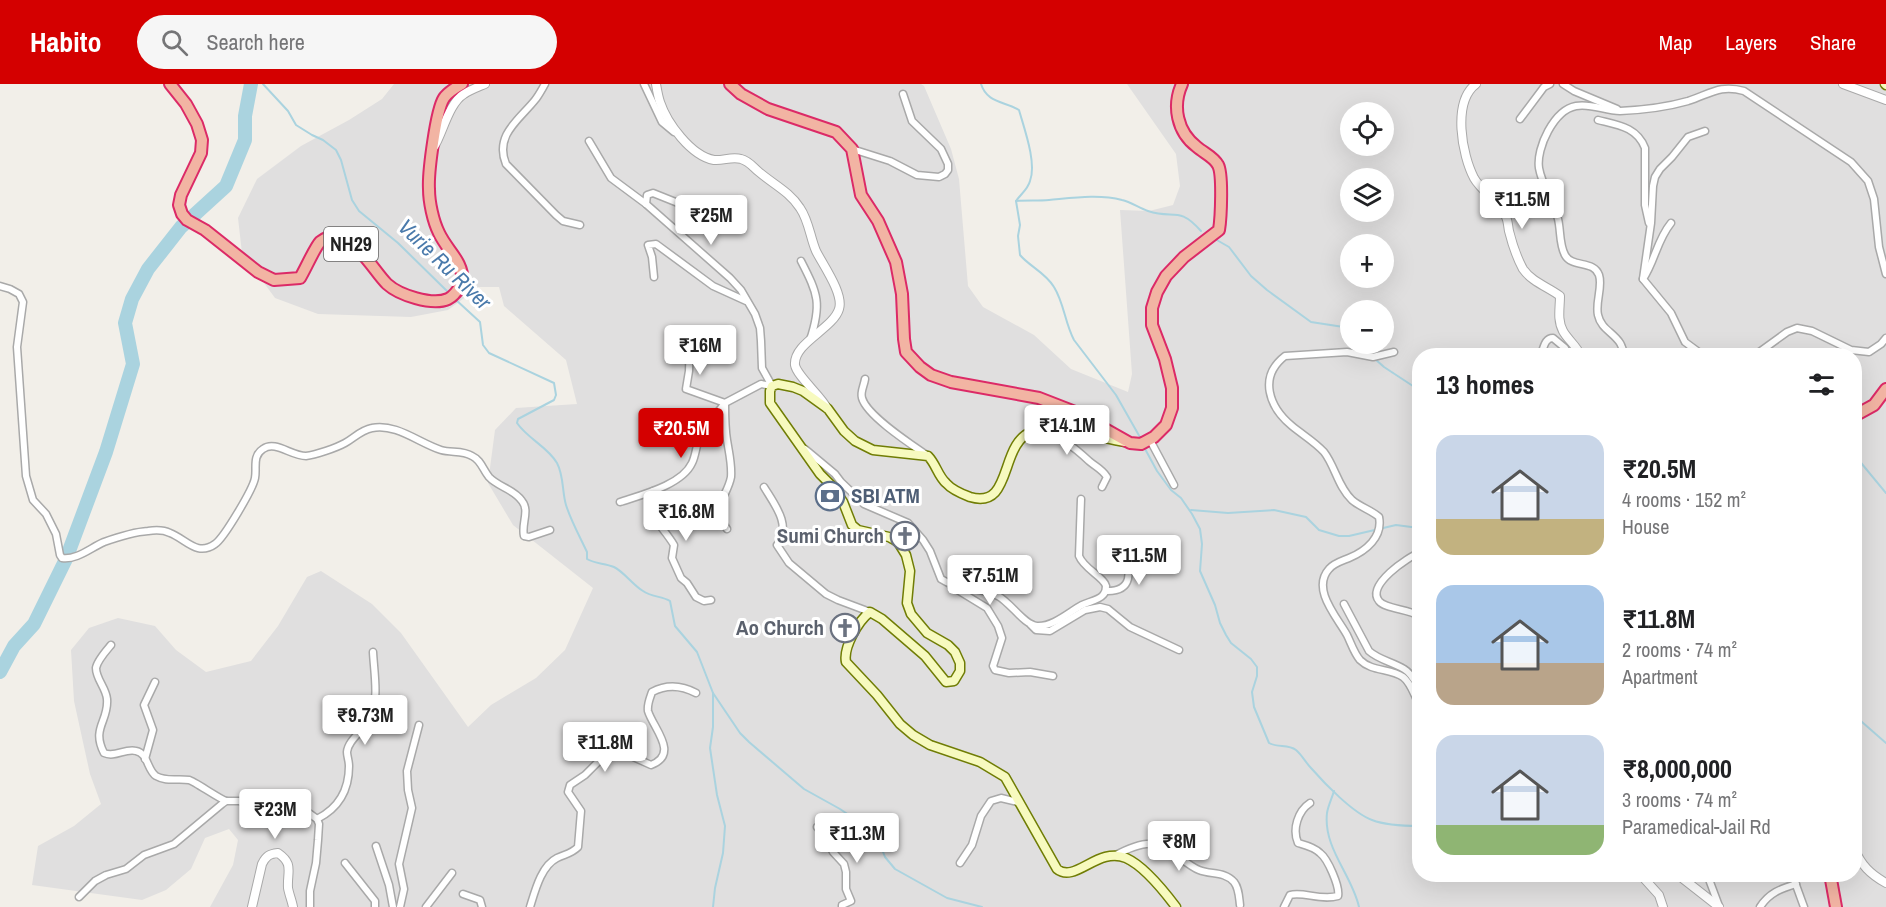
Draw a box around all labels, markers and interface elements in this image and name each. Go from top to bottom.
search box [137,15,557,69]
text: Habito [30,23,101,61]
icon: search [158,26,191,59]
text: Search here [206,27,305,57]
text: Map [1659,28,1692,57]
text: Layers [1725,28,1777,57]
text: Share [1810,28,1856,57]
map controls [1340,102,1394,354]
button: locate [1340,102,1394,156]
button: layers [1340,168,1394,222]
pin: ₹11.5M [1473,179,1571,230]
text: ₹11.5M [1494,185,1550,212]
pin: ₹25M [675,195,747,246]
text: ₹25M [689,201,733,228]
water label: Vurie Ru River [392,212,499,317]
road number: NH29 [324,227,378,261]
button: + [1340,234,1394,288]
button: − [1340,300,1394,354]
pin: ₹16M [664,325,736,376]
text: ₹16M [678,331,722,358]
text: 13 homes [1436,367,1534,402]
icon: filters [1805,368,1838,401]
pin: ₹14.1M [1018,405,1116,456]
pin: ₹20.5M [632,408,730,459]
text: ₹14.1M [1038,411,1096,438]
text: ₹20.5M [652,414,710,441]
text: ₹20.5M [1622,451,1696,486]
icon: home [1484,459,1556,531]
bank icon: SBI ATM [814,480,846,512]
place label: SBI ATM [851,481,920,510]
text: 4 rooms · 152 m² [1622,486,1746,513]
pin: ₹16.8M [637,491,735,542]
text: ₹16.8M [657,497,715,524]
text: House [1622,513,1669,540]
church icon: Sumi Church [889,520,921,552]
place label: Sumi Church [777,521,884,550]
pin: ₹11.5M [1090,535,1188,586]
text: ₹11.5M [1111,541,1167,568]
pin: ₹7.51M [941,555,1039,606]
text: ₹7.51M [961,561,1019,588]
text: ₹11.8M [1622,601,1695,636]
icon: home [1484,609,1556,681]
church icon: Ao Church [829,612,861,644]
place label: Ao Church [736,613,824,642]
text: 2 rooms · 74 m² [1622,636,1737,663]
text: Apartment [1622,663,1698,690]
pin: ₹9.73M [316,695,414,746]
text: ₹9.73M [336,701,394,728]
pin: ₹11.8M [556,722,654,773]
text: ₹11.8M [577,728,633,755]
text: ₹8,000,000 [1622,751,1732,786]
icon: home [1484,759,1556,831]
text: 3 rooms · 74 m² [1622,786,1737,813]
pin: ₹23M [239,789,311,840]
text: ₹23M [253,795,297,822]
pin: ₹11.3M [808,813,906,864]
text: Paramedical-Jail Rd [1622,813,1771,840]
text: ₹11.3M [829,819,885,846]
pin: ₹8M [1150,821,1208,872]
text: ₹8M [1162,827,1196,854]

